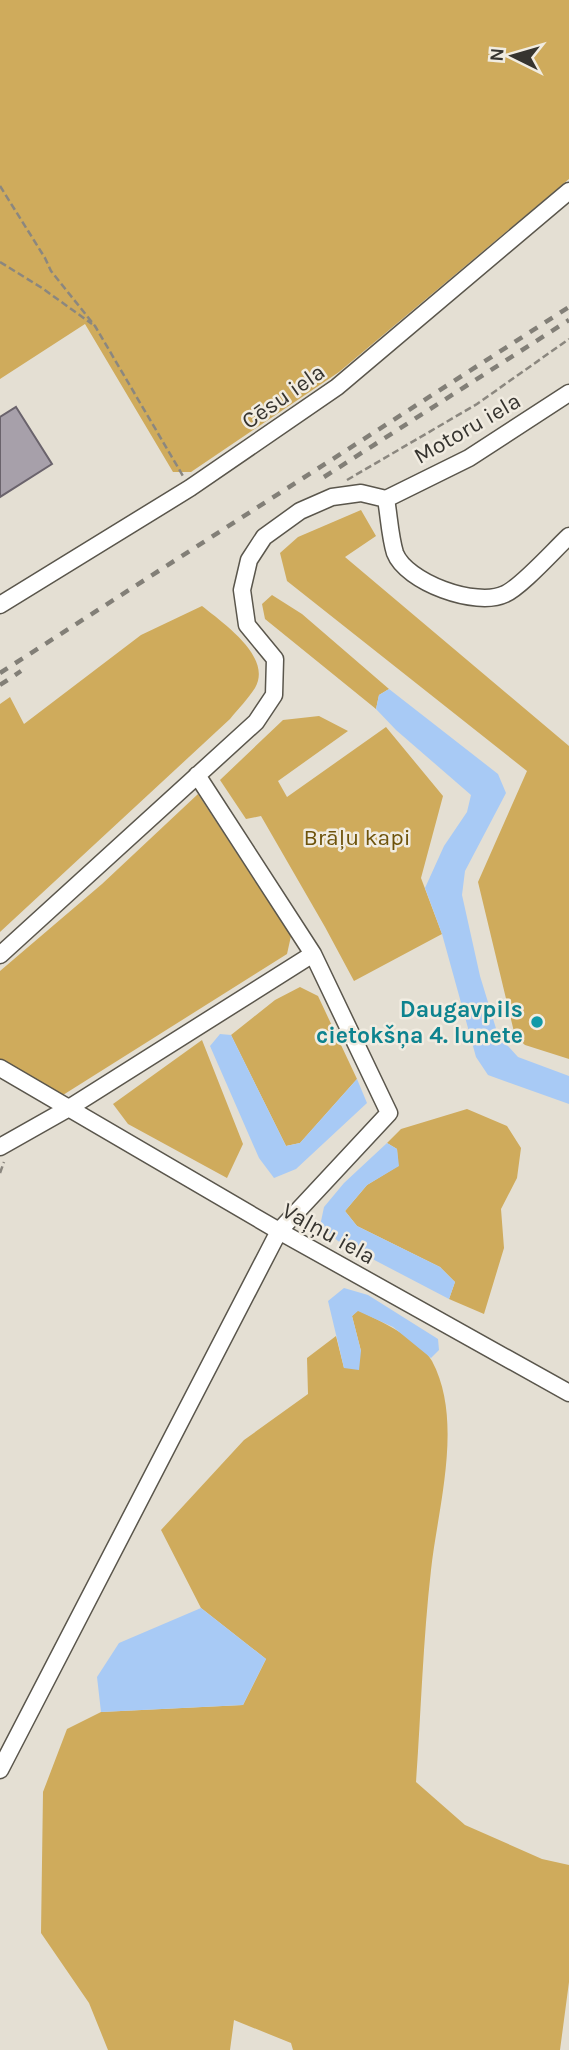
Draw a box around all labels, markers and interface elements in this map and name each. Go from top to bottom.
north arrow [478,21,548,91]
text: N [486,47,509,62]
street label: Cēsu iela [237,358,330,435]
street label: Motoru iela [409,387,525,470]
park label: Brāļu kapi [303,824,411,851]
place label: Daugavpils cietokšņa 4. lunete [316,996,523,1049]
marker: Daugavpils cietokšņa 4. lunete [529,1014,545,1030]
street label: Vaļņu iela [277,1197,380,1270]

